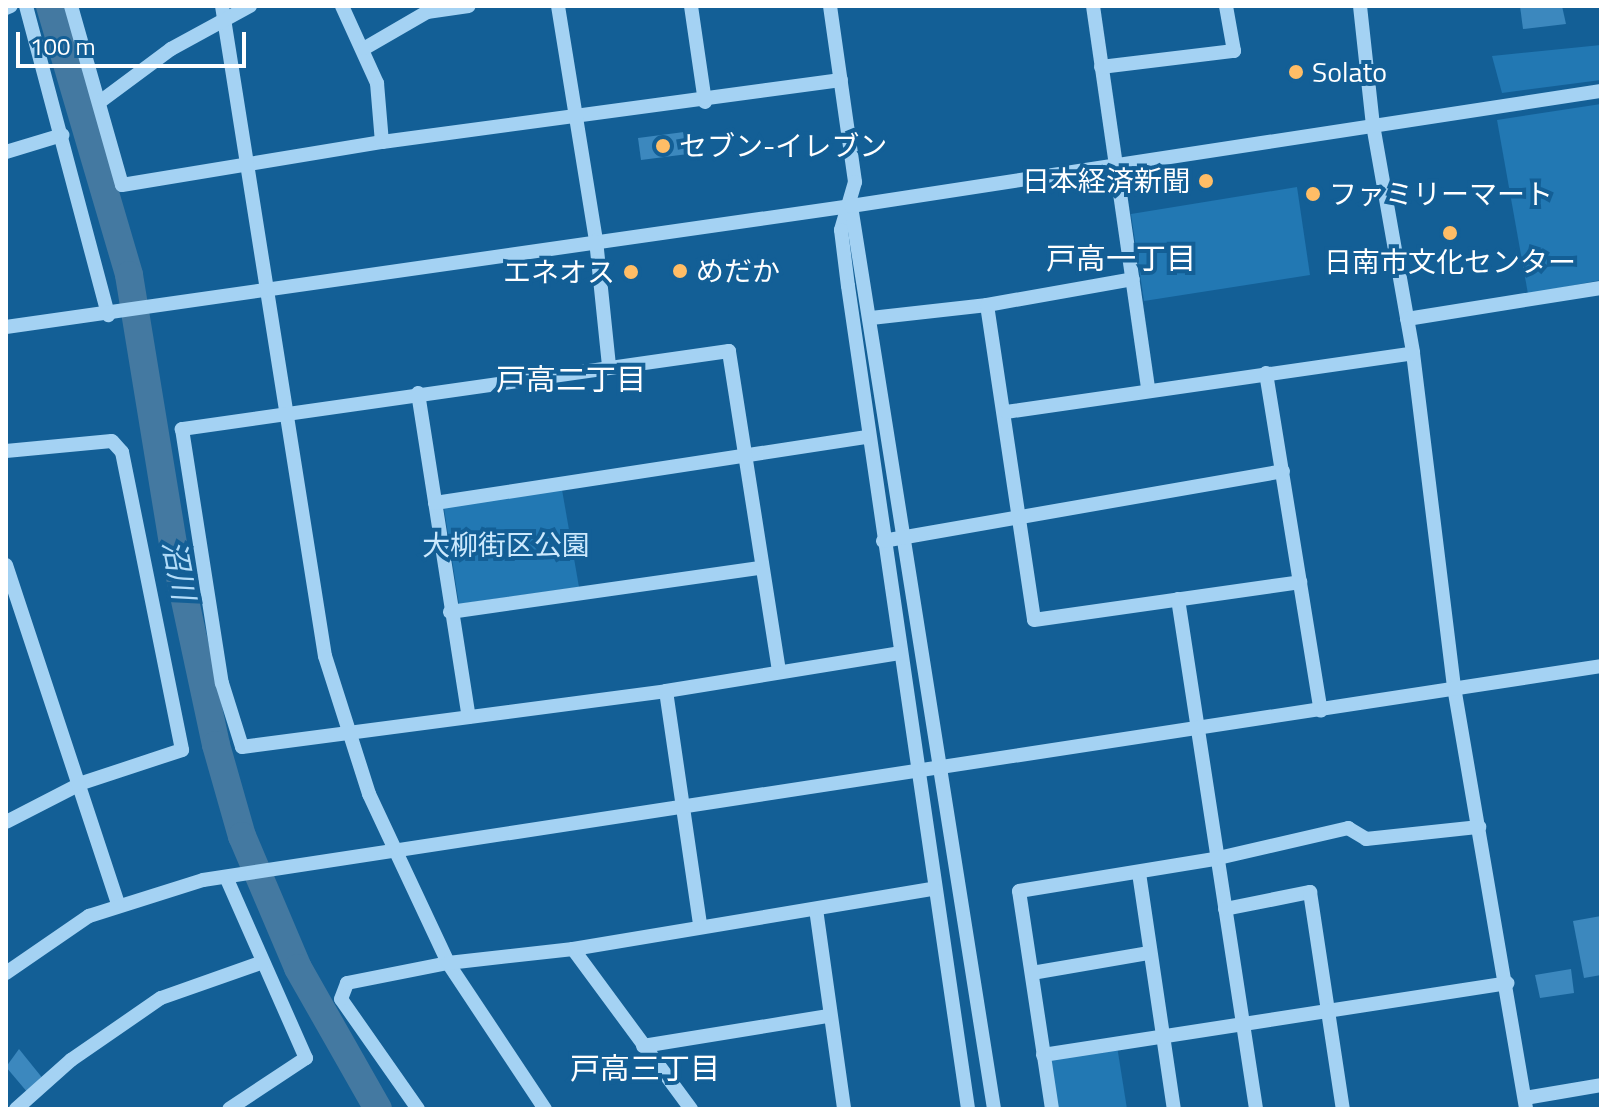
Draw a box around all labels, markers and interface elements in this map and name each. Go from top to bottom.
scale bar [20,16,250,66]
text: 100 m [30,28,96,64]
place label: Solato [1312,55,1387,89]
marker: Solato [1287,63,1305,81]
place label: セブン-イレブン [679,129,887,163]
marker: セブン-イレブン [654,137,672,155]
place label: 日本経済新聞 [1022,164,1190,198]
marker: 日本経済新聞 [1197,172,1215,190]
place label: ファミリーマート [1329,177,1553,211]
marker: ファミリーマート [1304,185,1322,203]
marker: 日南市文化センター [1441,224,1459,242]
district label: 戸高一丁目 [1046,240,1196,276]
place label: 日南市文化センター [1324,245,1576,279]
place label: めだか [696,254,780,288]
place label: エネオス [503,255,615,289]
marker: めだか [671,262,689,280]
marker: エネオス [622,263,640,281]
district label: 戸高二丁目 [496,361,646,397]
park label: 大柳街区公園 [422,528,590,562]
water label: 沼川 [156,537,202,603]
district label: 戸高三丁目 [570,1050,720,1086]

